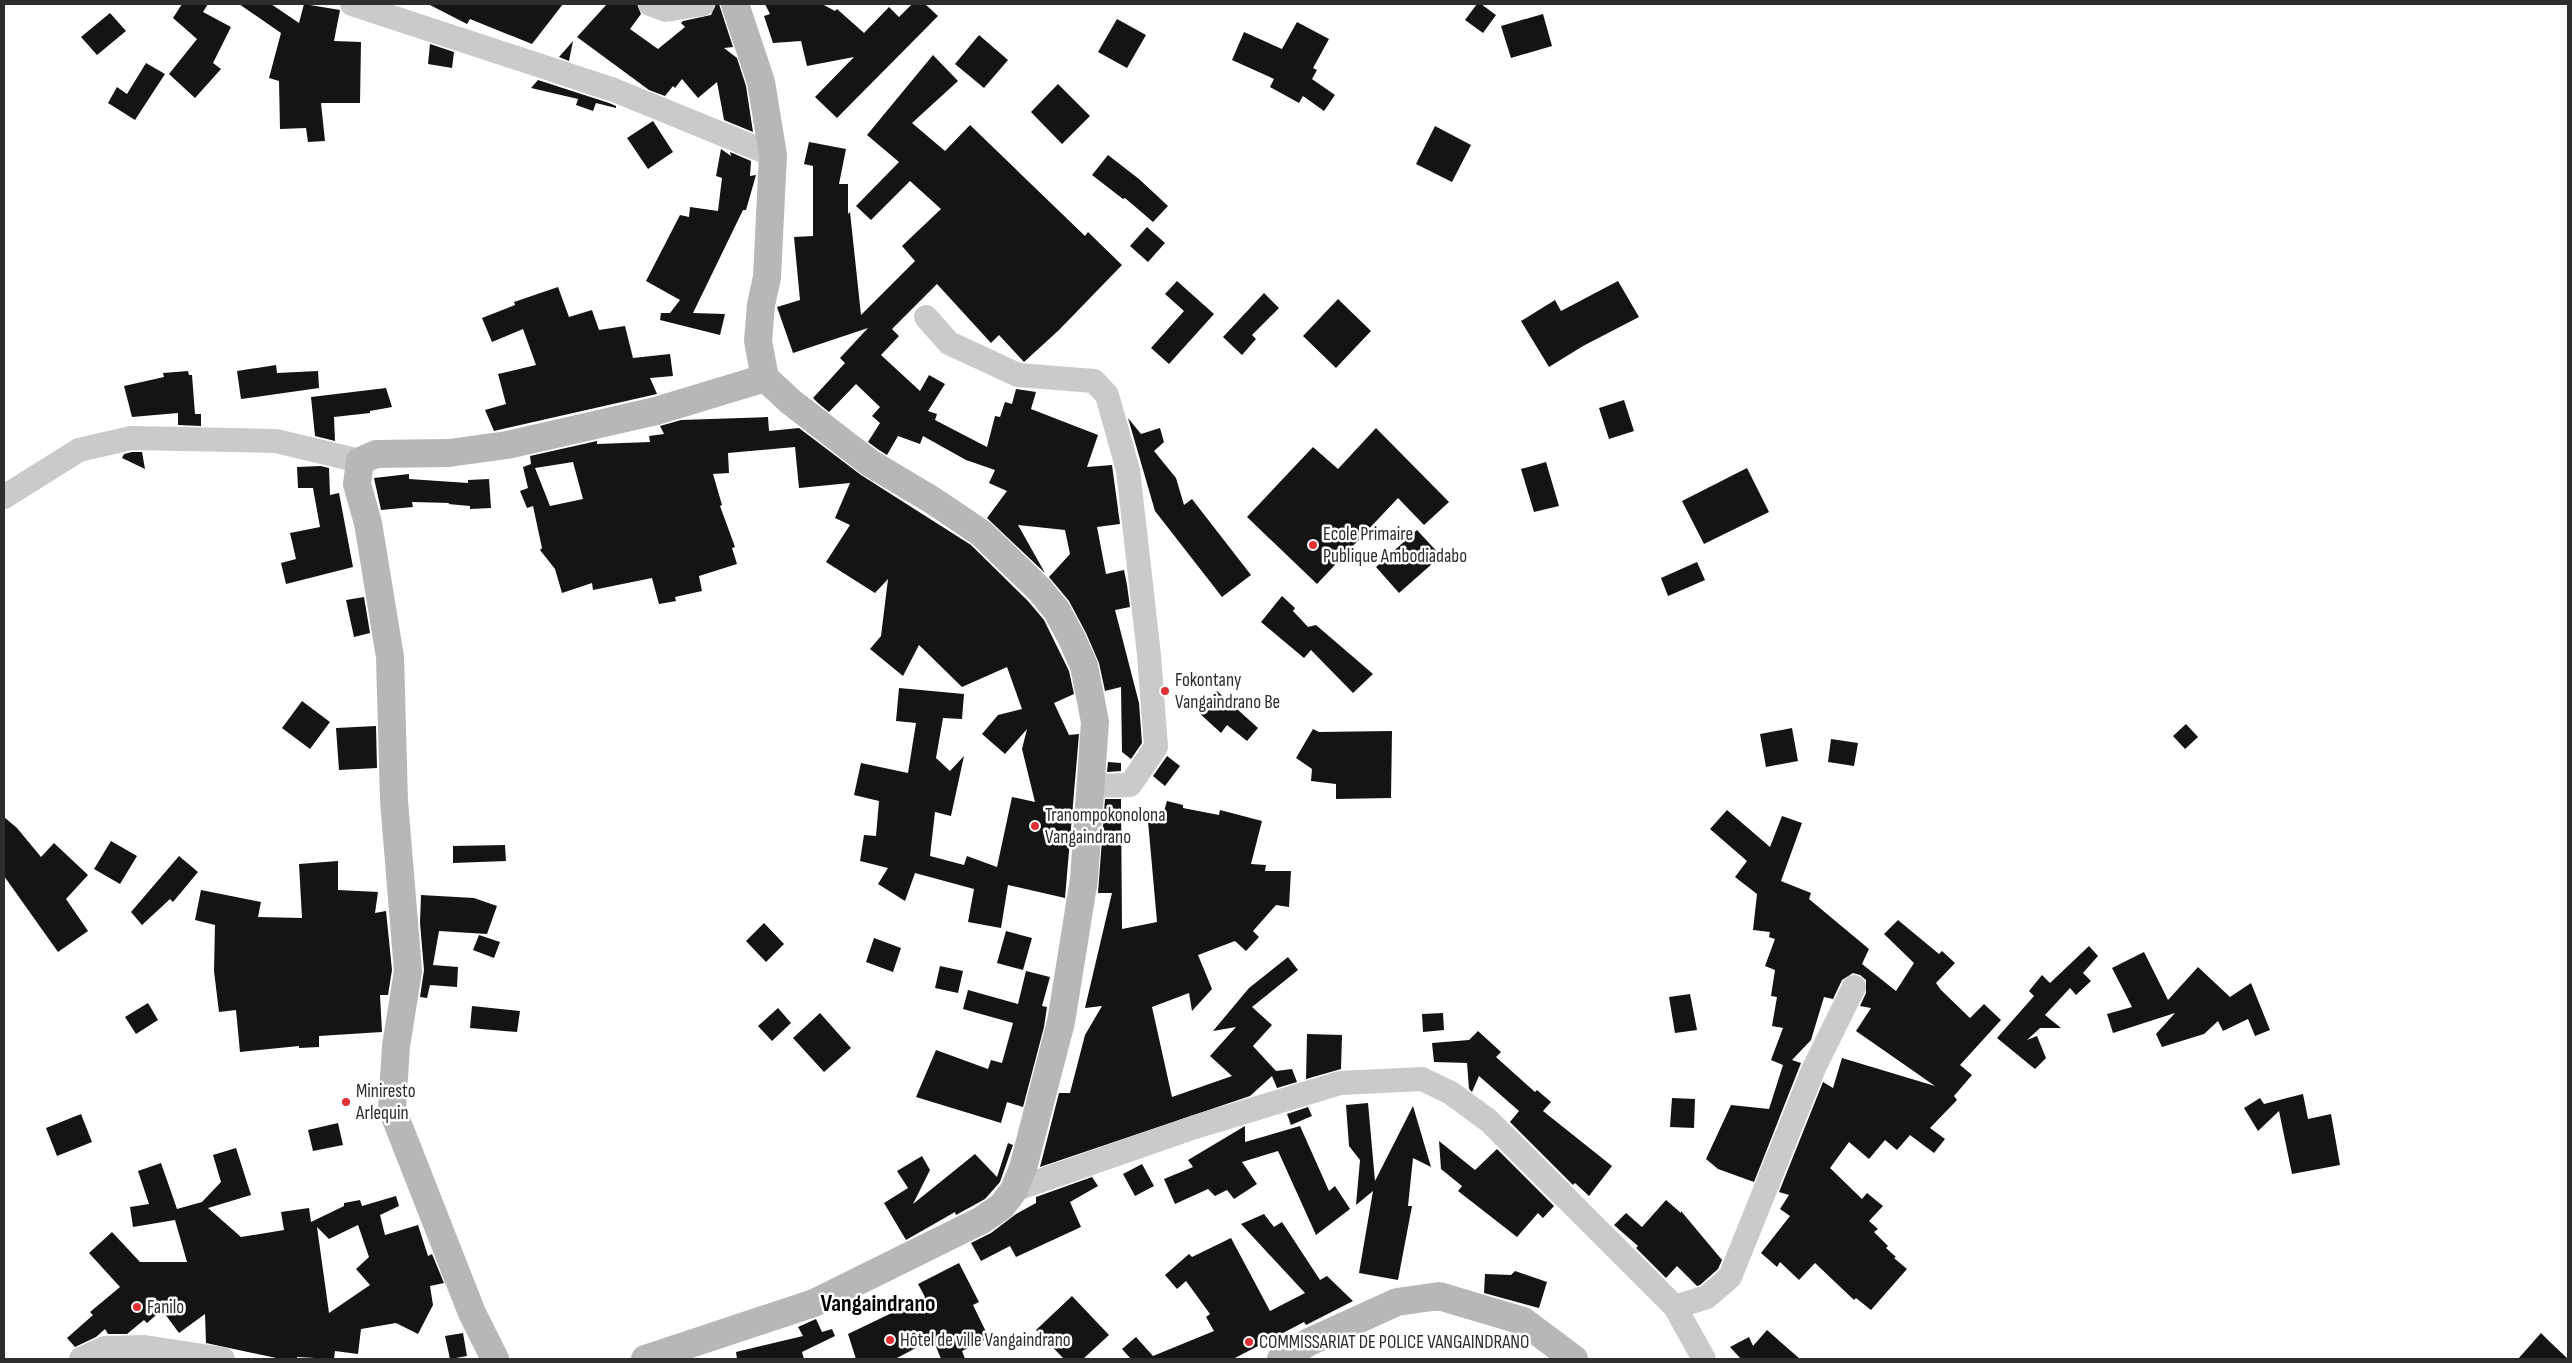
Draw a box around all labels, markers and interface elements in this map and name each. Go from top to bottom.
place label: Ecole Primaire Publique Ambodiadabo [1323,523,1467,568]
marker: Ecole Primaire Publique Ambodiadabo [1307,539,1319,551]
place label: Fokontany Vangaindrano Be [1175,669,1280,714]
marker: Fokontany Vangaindrano Be [1159,685,1171,697]
place label: Tranompokonolona Vangaindrano [1045,804,1165,849]
marker: Tranompokonolona Vangaindrano [1029,820,1041,832]
place label: Miniresto Arlequin [355,1080,416,1125]
marker: Miniresto Arlequin [340,1096,352,1108]
district label: Vangaindrano [820,1289,936,1318]
place label: Fanilo [147,1296,184,1319]
marker: Fanilo [131,1301,143,1313]
place label: Hôtel de ville Vangaindrano [900,1329,1071,1352]
place label: COMMISSARIAT DE POLICE VANGAINDRANO [1259,1331,1529,1354]
marker: Hôtel de ville Vangaindrano [884,1334,896,1346]
marker: COMMISSARIAT DE POLICE VANGAINDRANO [1243,1336,1255,1348]

